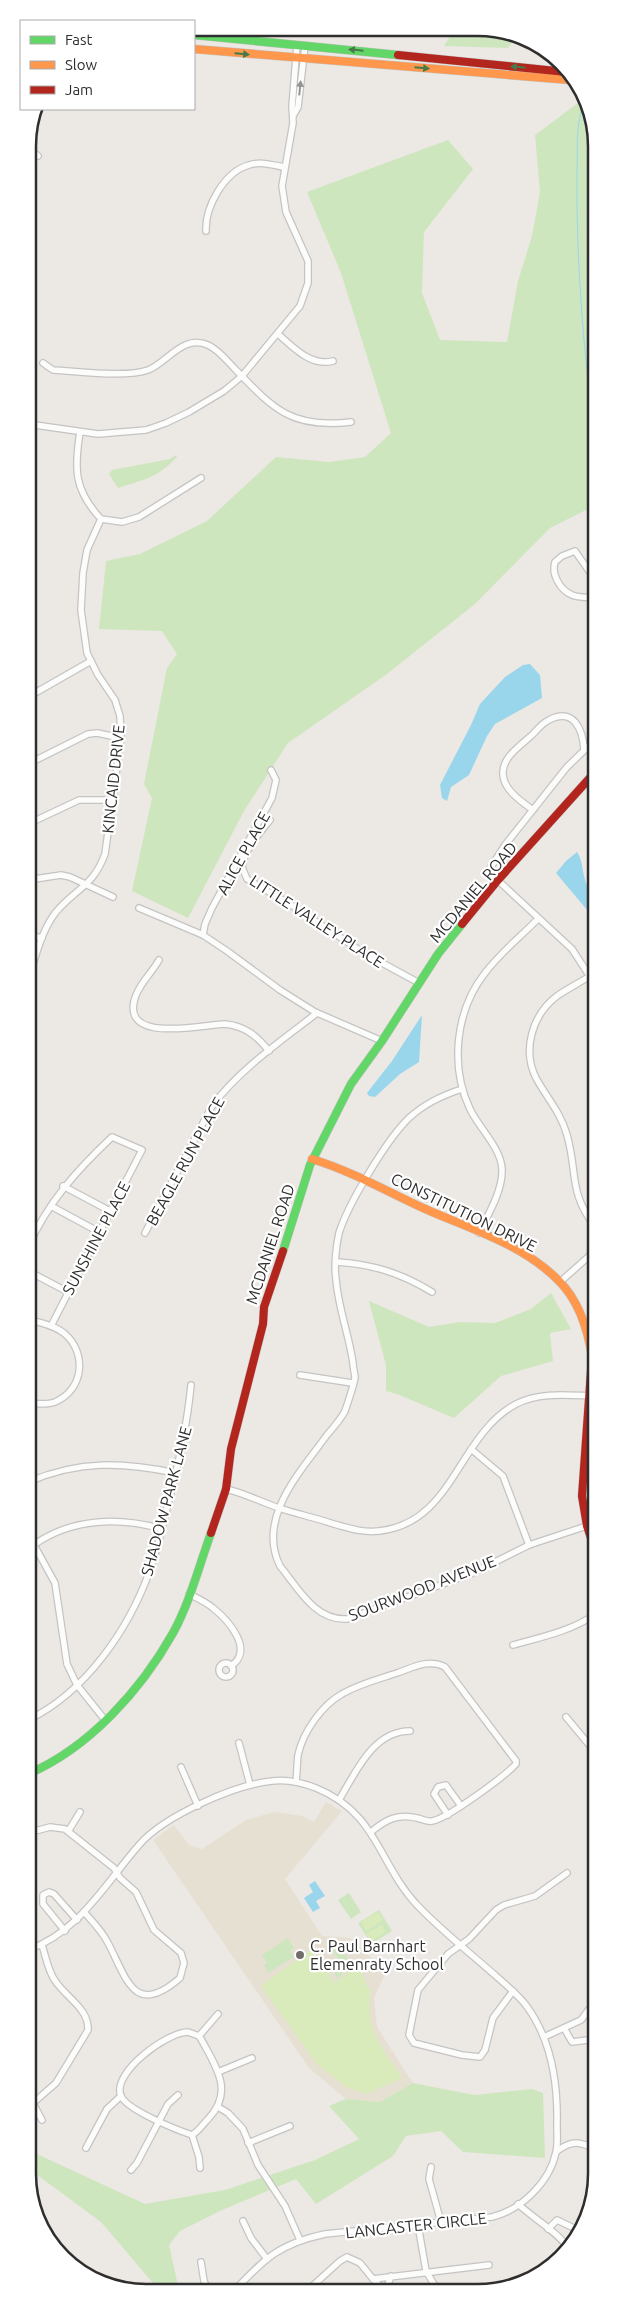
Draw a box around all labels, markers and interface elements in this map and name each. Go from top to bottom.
legend [20,20,195,110]
text: Fast [65,31,93,48]
one-way arrow [348,46,364,54]
one-way arrow [235,50,251,58]
text: Slow [65,56,98,73]
one-way arrow [510,63,526,71]
one-way arrow [414,64,430,72]
one-way arrow [297,80,305,96]
text: Jam [65,81,93,98]
street label: KINCAID DRIVE [98,724,128,834]
street label: ALICE PLACE [213,808,273,898]
street label: MCDANIEL ROAD [426,838,520,946]
street label: LITTLE VALLEY PLACE [247,871,387,971]
street label: BEAGLE RUN PLACE [142,1094,228,1228]
street label: CONSTITUTION DRIVE [388,1169,540,1255]
street label: SUNSHINE PLACE [59,1178,133,1298]
street label: MCDANIEL ROAD [242,1182,298,1306]
street label: SHADOW PARK LANE [137,1424,195,1578]
street label: SOURWOOD AVENUE [346,1552,498,1624]
place label: C. Paul Barnhart Elemenraty School [310,1937,444,1973]
marker: C. Paul Barnhart Elemenraty School [294,1949,306,1961]
street label: LANCASTER CIRCLE [345,2209,487,2241]

